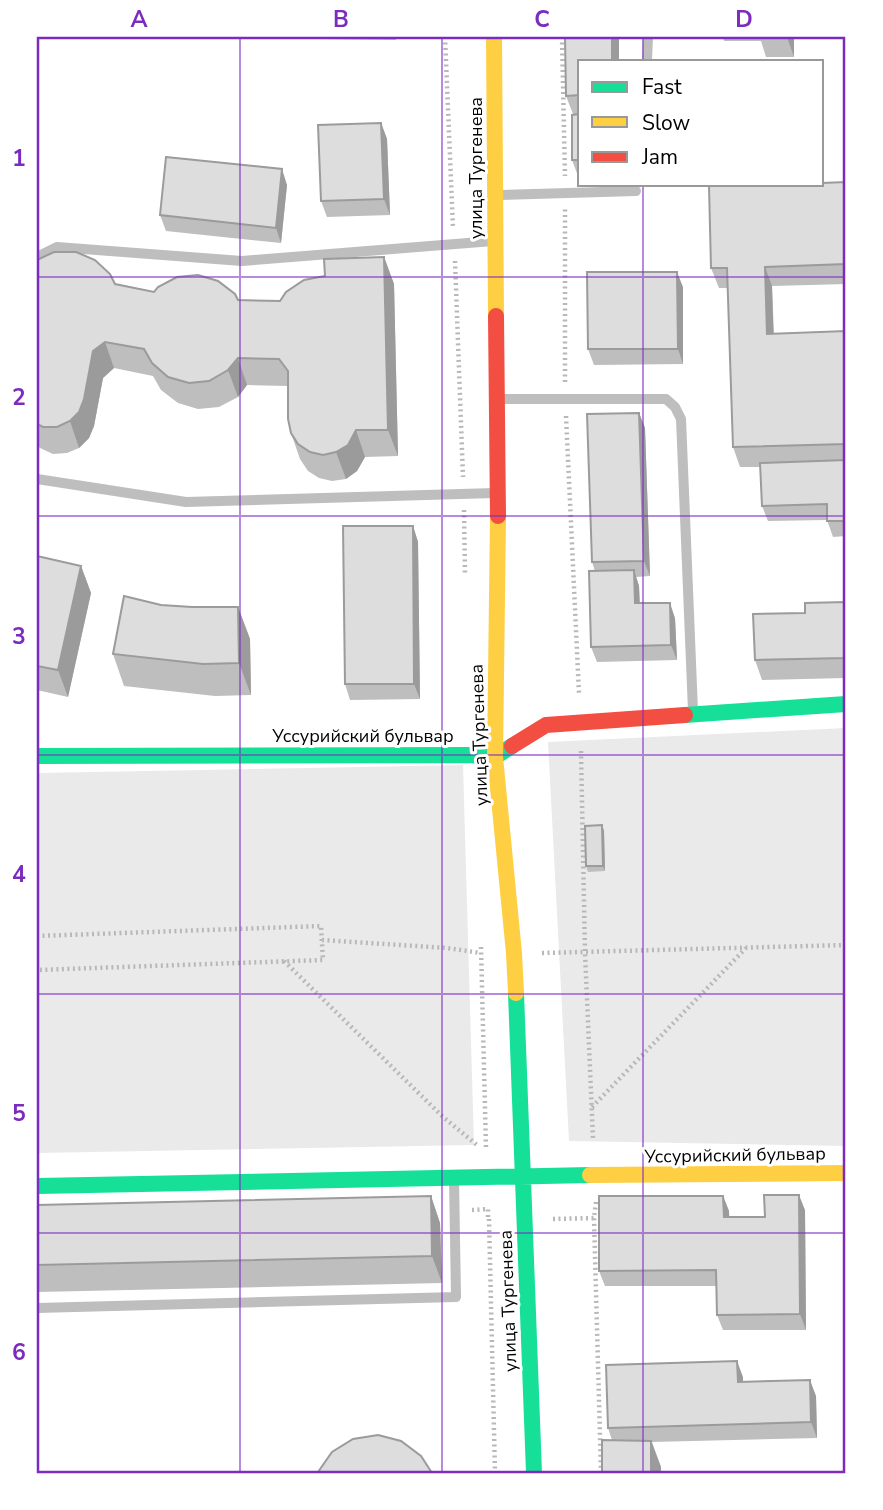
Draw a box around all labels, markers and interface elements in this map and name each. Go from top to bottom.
text: A [130,4,148,35]
text: B [333,4,349,35]
text: C [534,4,550,35]
text: D [735,4,753,35]
legend [578,60,824,186]
text: Fast [642,73,682,101]
street label: улица Тургенева [464,97,488,239]
text: Slow [642,109,691,137]
text: 1 [12,143,26,174]
text: Jam [641,143,678,171]
text: 2 [12,382,26,413]
text: 3 [12,621,26,652]
street label: улица Тургенева [465,664,493,806]
street label: Уссурийский бульвар [271,724,454,748]
text: 4 [12,859,26,890]
text: 5 [12,1098,26,1129]
street label: Уссурийский бульвар [643,1141,826,1169]
street label: улица Тургенева [494,1230,522,1372]
text: 6 [12,1337,26,1368]

